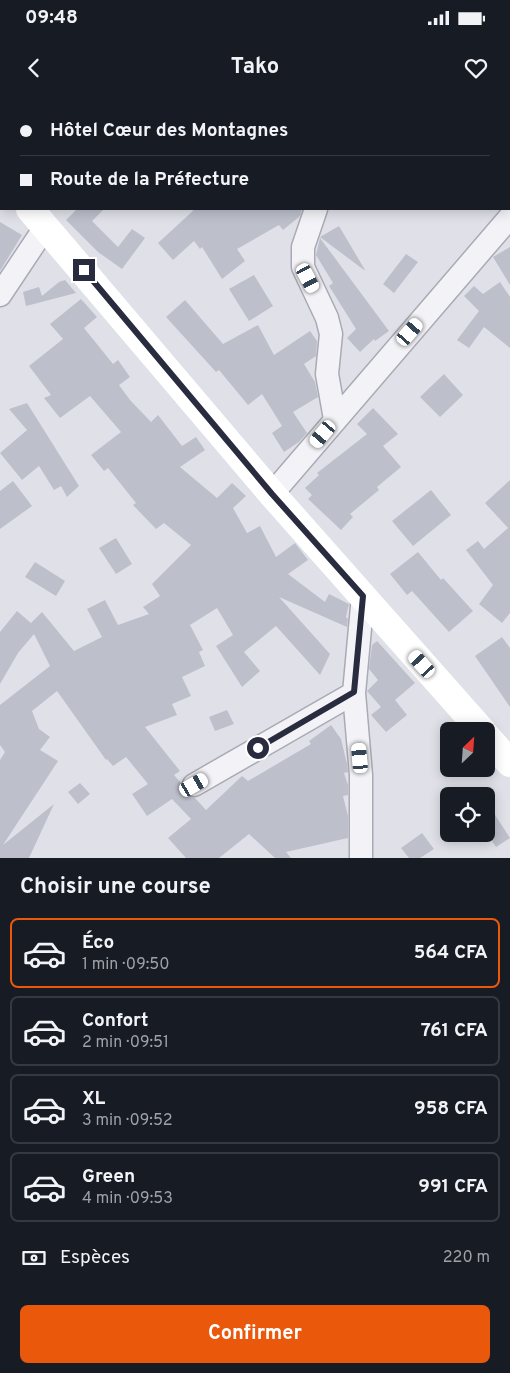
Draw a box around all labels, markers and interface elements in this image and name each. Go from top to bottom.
text: 09:48 [25,6,78,30]
icon: back [20,54,48,82]
text: Tako [231,54,279,81]
icon: heart [462,54,490,82]
text: Hôtel Cœur des Montagnes [50,119,288,143]
text: Route de la Préfecture [50,168,249,192]
route end [73,259,95,281]
car [294,261,321,295]
car [394,316,425,348]
car [307,418,338,450]
car [406,648,437,680]
north arrow [440,722,495,778]
map controls [440,722,495,842]
route start [247,737,269,759]
car [351,742,368,774]
car [177,771,210,799]
button: locate [440,787,495,842]
text: Choisir une course [20,874,211,901]
icon: car [22,931,67,976]
text: Éco [82,931,114,955]
text: 564 CFA [414,941,488,965]
text: 1 min · 09:50 [82,955,169,975]
icon: car [22,1009,67,1054]
text: Confort [82,1009,148,1033]
text: 761 CFA [421,1019,488,1043]
text: 2 min · 09:51 [82,1033,169,1053]
icon: car [22,1087,67,1132]
text: XL [82,1087,105,1111]
text: 958 CFA [414,1097,488,1121]
text: 3 min · 09:52 [82,1111,173,1131]
icon: car [22,1165,67,1210]
text: Green [82,1165,135,1189]
text: 991 CFA [418,1175,488,1199]
text: 4 min · 09:53 [82,1189,173,1209]
icon: cash [20,1244,48,1272]
text: Espèces [60,1246,130,1270]
text: 220 m [443,1248,490,1268]
button: Confirmer [20,1305,490,1363]

